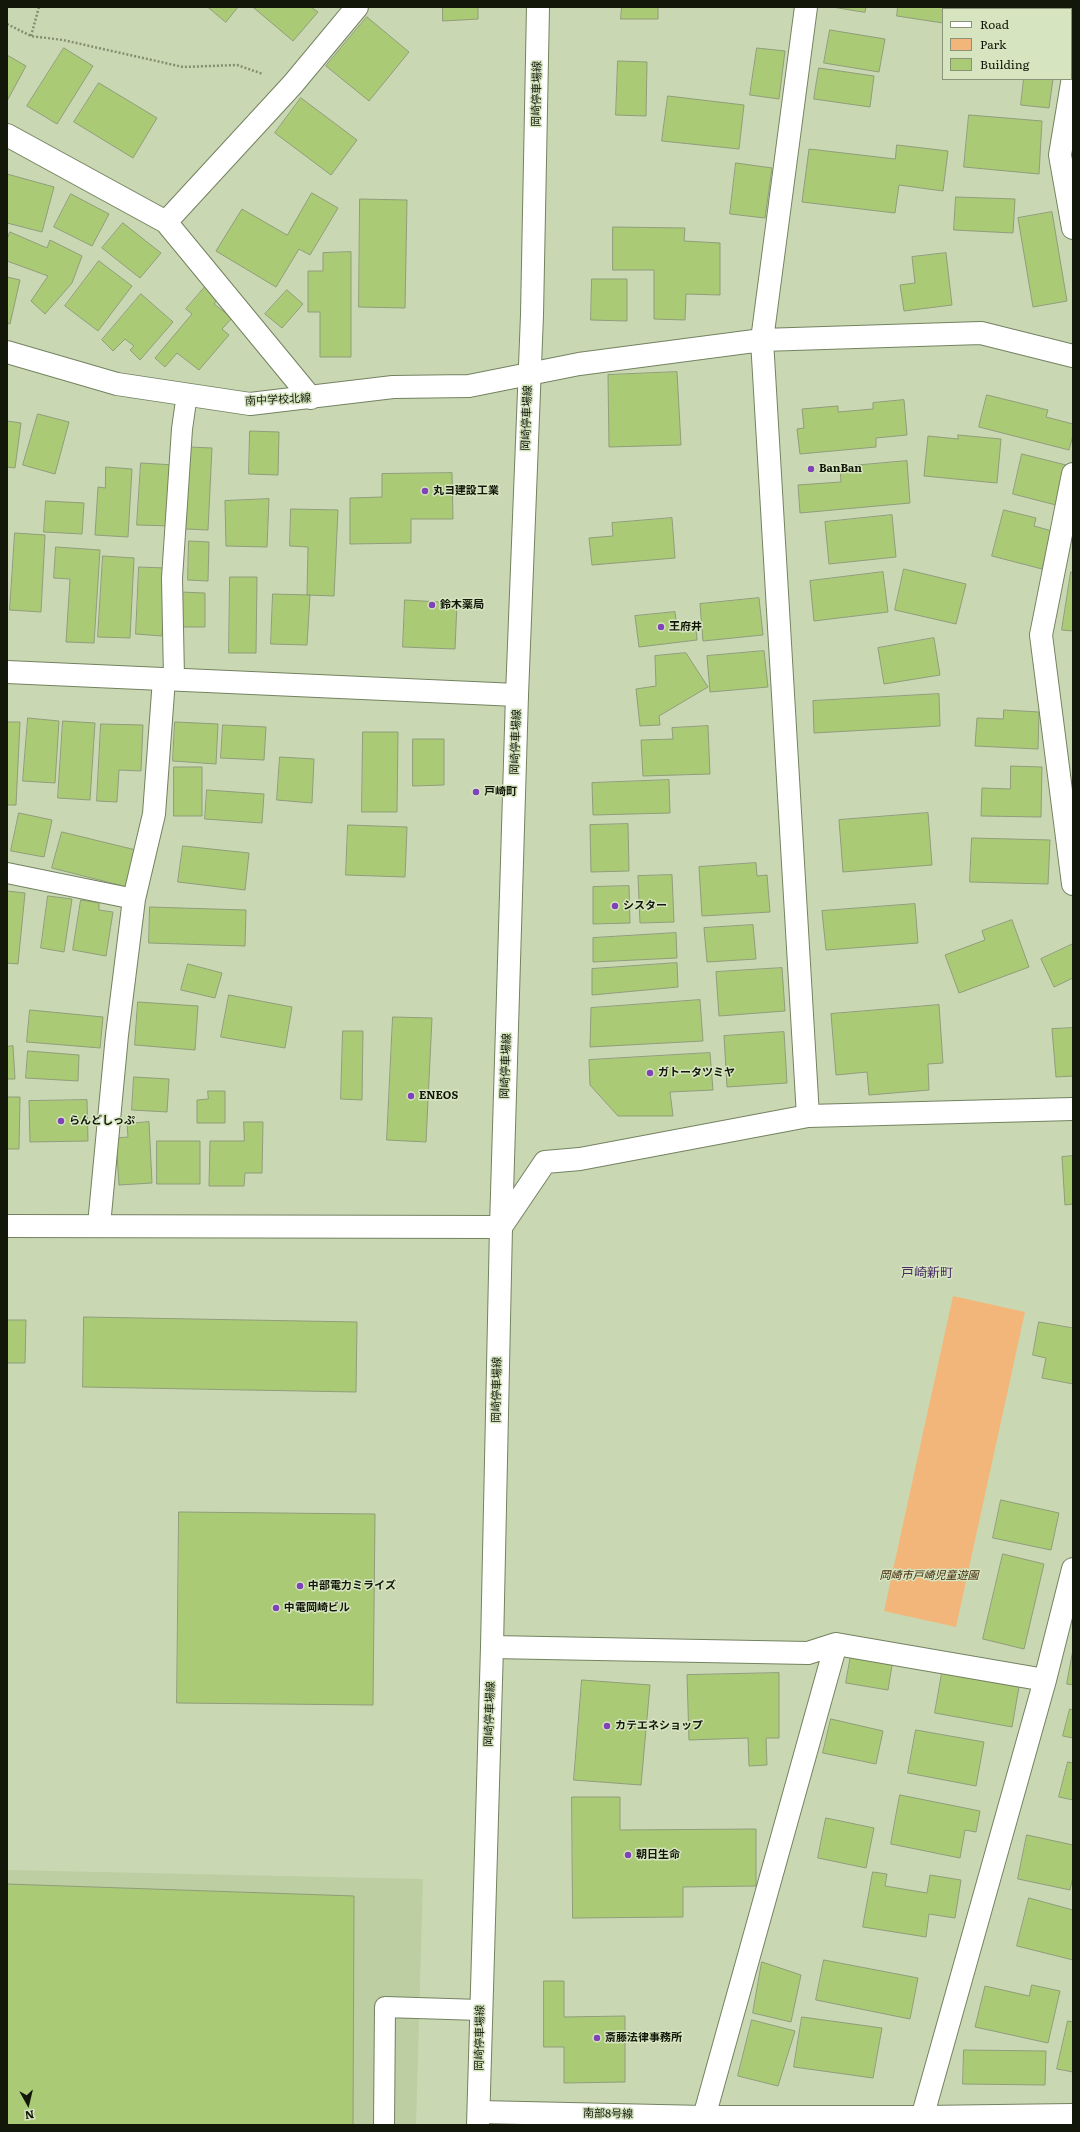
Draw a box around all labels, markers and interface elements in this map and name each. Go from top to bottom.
legend [942,8,1072,80]
text: Road [980,15,1009,33]
text: Park [980,35,1006,53]
text: Building [980,55,1029,73]
street label: 岡崎停車場線 [530,61,544,127]
street label: 岡崎停車場線 [519,385,535,451]
street label: 南中学校北線 [245,392,311,408]
place label: BanBan [819,462,862,476]
marker: BanBan [806,464,816,474]
place label: 丸ヨ建設工業 [433,484,499,498]
marker: 丸ヨ建設工業 [420,486,430,496]
place label: 鈴木薬局 [440,598,484,612]
marker: 鈴木薬局 [427,600,437,610]
place label: 王府井 [669,620,702,634]
marker: 王府井 [656,622,666,632]
street label: 岡崎停車場線 [508,709,524,775]
place label: 戸崎町 [484,785,517,799]
marker: 戸崎町 [471,787,481,797]
place label: シスター [623,899,667,913]
marker: シスター [610,901,620,911]
street label: 岡崎停車場線 [498,1033,514,1099]
place label: ガトータツミヤ [658,1066,735,1080]
marker: ガトータツミヤ [645,1068,655,1078]
place label: ENEOS [419,1089,458,1103]
marker: ENEOS [406,1091,416,1101]
place label: らんどしっぷ [69,1114,135,1128]
marker: らんどしっぷ [56,1116,66,1126]
district label: 戸崎新町 [901,1265,953,1281]
street label: 岡崎停車場線 [490,1357,504,1423]
park label: 岡崎市戸崎児童遊園 [880,1569,978,1583]
place label: 中部電力ミライズ [308,1579,396,1593]
marker: 中部電力ミライズ [295,1581,305,1591]
place label: 中電岡崎ビル [284,1601,350,1615]
marker: 中電岡崎ビル [271,1603,281,1613]
street label: 岡崎停車場線 [482,1681,498,1747]
place label: カテエネショップ [615,1719,703,1733]
marker: カテエネショップ [602,1721,612,1731]
place label: 朝日生命 [636,1848,680,1862]
marker: 朝日生命 [623,1850,633,1860]
street label: 岡崎停車場線 [473,2005,487,2071]
place label: 斎藤法律事務所 [605,2031,682,2045]
marker: 斎藤法律事務所 [592,2033,602,2043]
north arrow [8,2084,48,2124]
text: N [24,2107,35,2124]
street label: 南部8号線 [583,2107,633,2121]

